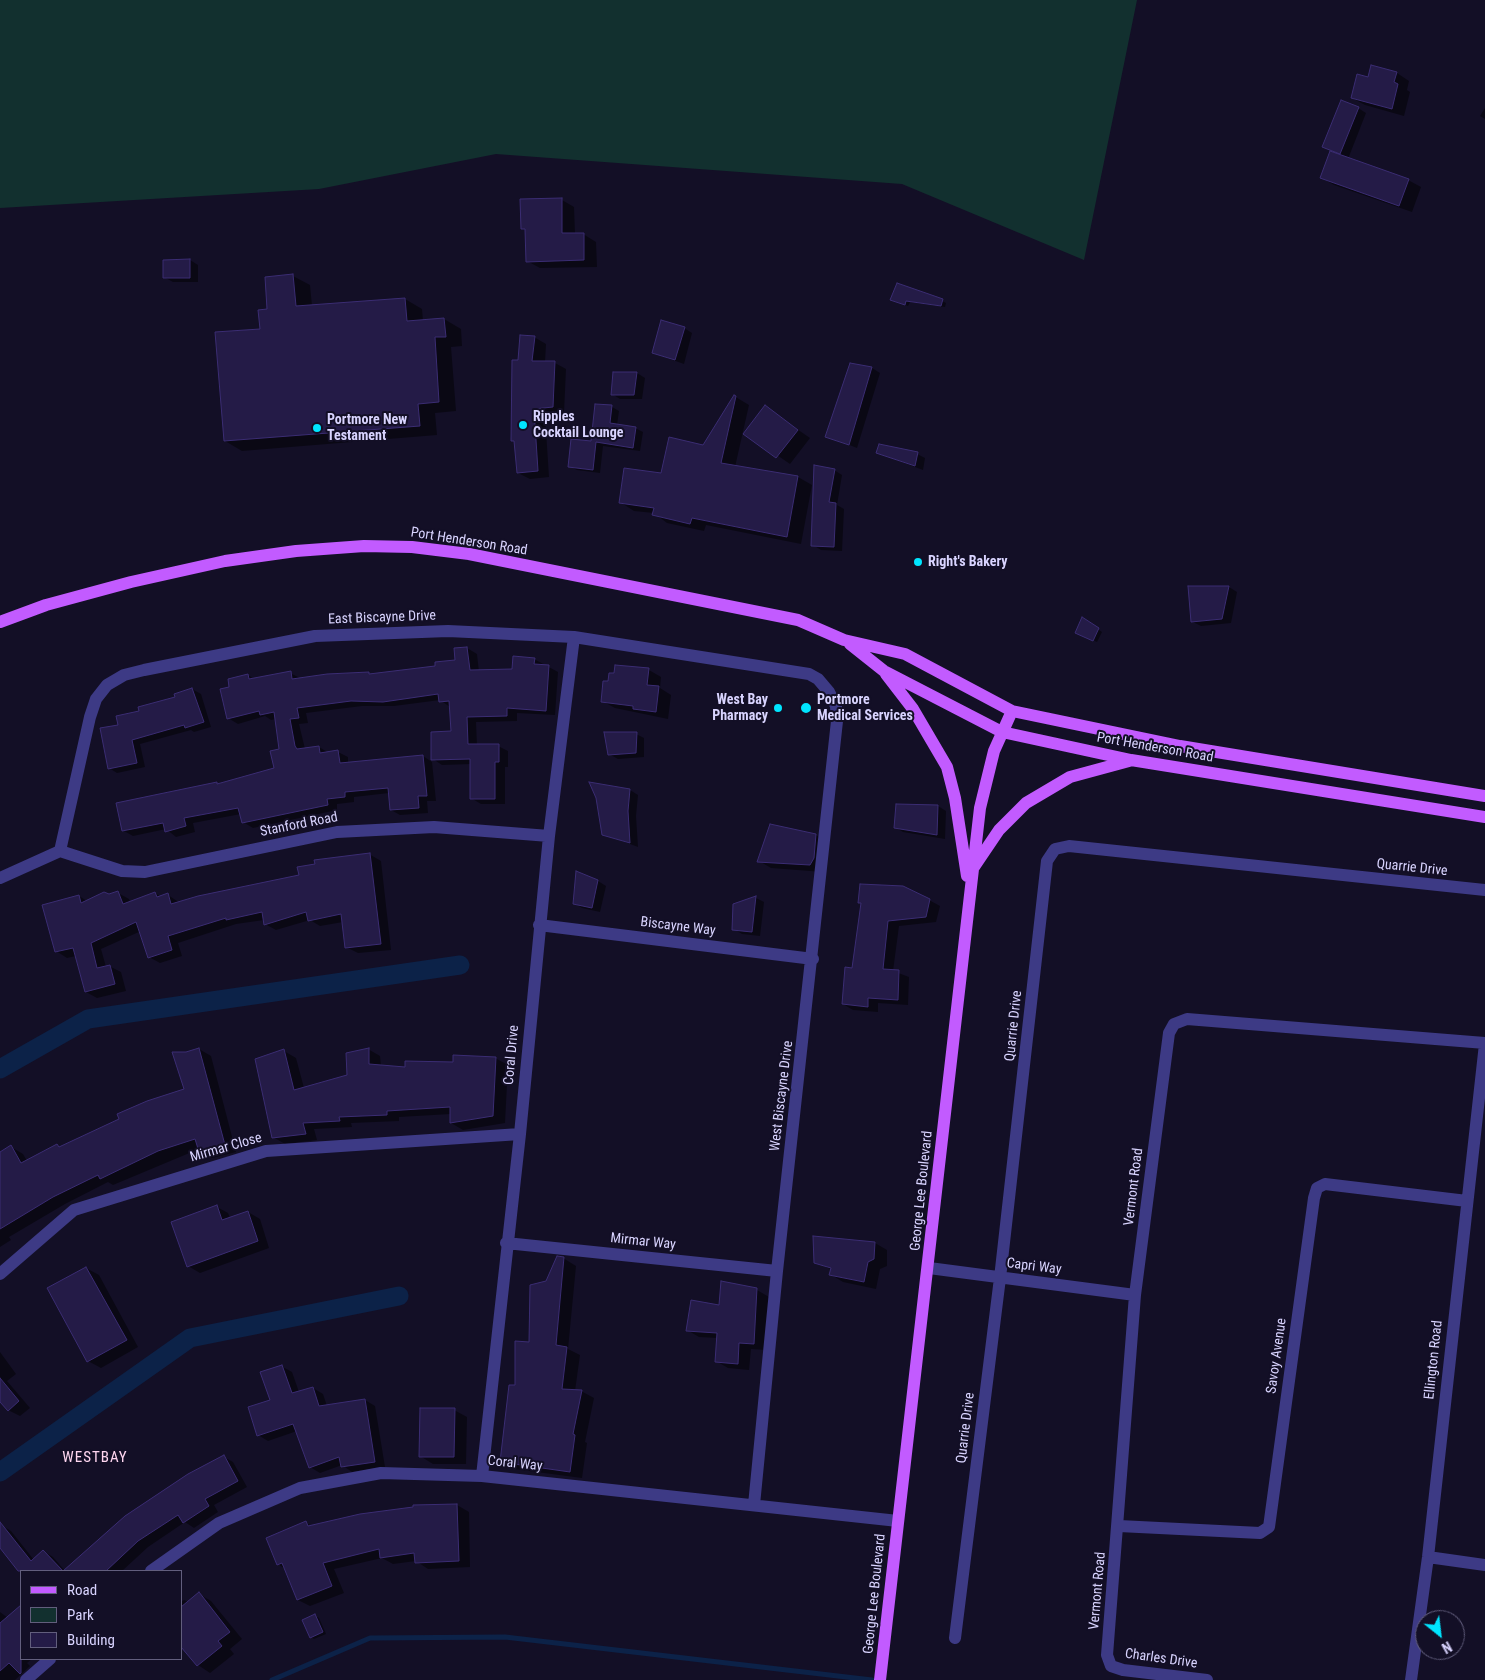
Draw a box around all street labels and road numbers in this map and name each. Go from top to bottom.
street label: Port Henderson Road [409,524,529,560]
street label: East Biscayne Drive [328,608,436,628]
street label: Port Henderson Road [1095,729,1215,767]
street label: Stanford Road [259,809,339,841]
street label: Quarrie Drive [1376,856,1448,880]
street label: Biscayne Way [639,914,717,940]
street label: Quarrie Drive [1002,990,1026,1062]
street label: Coral Drive [501,1024,523,1086]
street label: West Biscayne Drive [767,1040,797,1152]
street label: Mirmar Close [188,1130,264,1166]
street label: George Lee Boulevard [907,1130,937,1252]
street label: Vermont Road [1121,1147,1147,1227]
street label: Mirmar Way [609,1230,677,1254]
street label: Capri Way [1006,1255,1062,1279]
street label: Savoy Avenue [1263,1317,1291,1395]
street label: Ellington Road [1421,1320,1447,1400]
street label: Quarrie Drive [953,1392,979,1464]
street label: Coral Way [487,1453,543,1475]
street label: George Lee Boulevard [860,1533,890,1655]
street label: Vermont Road [1086,1551,1110,1631]
street label: Charles Drive [1124,1646,1198,1672]

